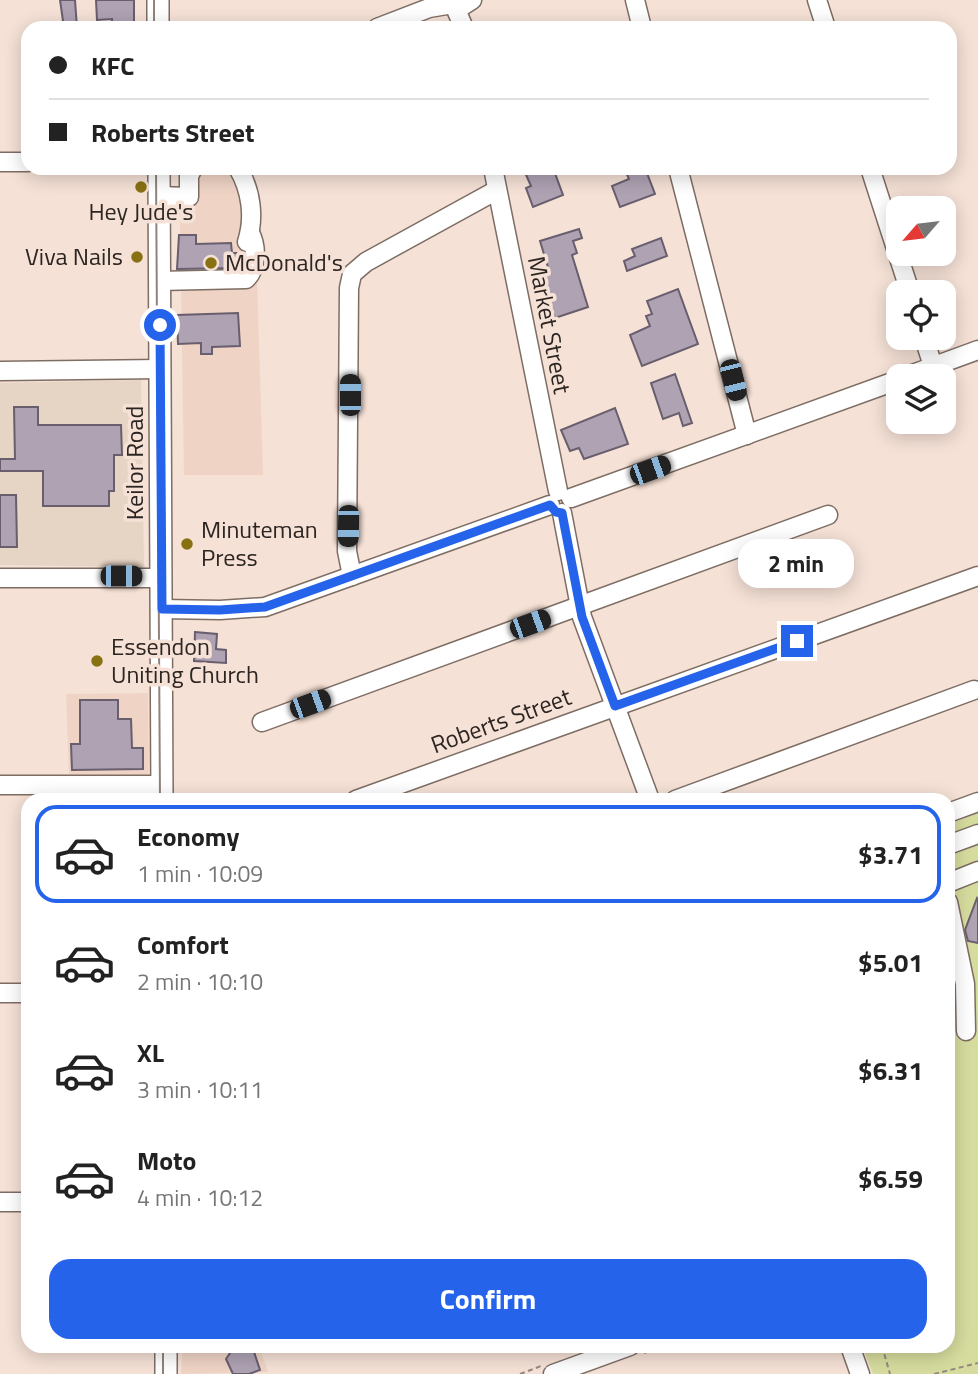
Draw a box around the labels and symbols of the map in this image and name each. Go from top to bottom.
marker: Hey Jude's [133,179,149,195]
place label: Hey Jude's [88,193,194,229]
north arrow [886,196,956,266]
place label: Viva Nails [25,238,123,274]
place label: McDonald's [225,244,343,280]
marker: Viva Nails [129,249,145,265]
street label: Market Street [519,253,581,397]
marker: McDonald's [203,255,219,271]
route start [144,309,176,341]
car [718,357,749,403]
car [340,374,361,416]
street label: Keilor Road [116,406,152,520]
car [627,453,674,487]
car [338,505,359,547]
place label: Minuteman Press [201,511,318,575]
marker: Minuteman Press [179,536,195,552]
callout: 2 min [739,540,855,588]
car [101,566,143,587]
car [507,607,554,641]
route end [781,625,813,657]
place label: Essendon Uniting Church [111,628,259,692]
marker: Essendon Uniting Church [89,653,105,669]
street label: Roberts Street [425,678,576,762]
car [287,687,334,721]

